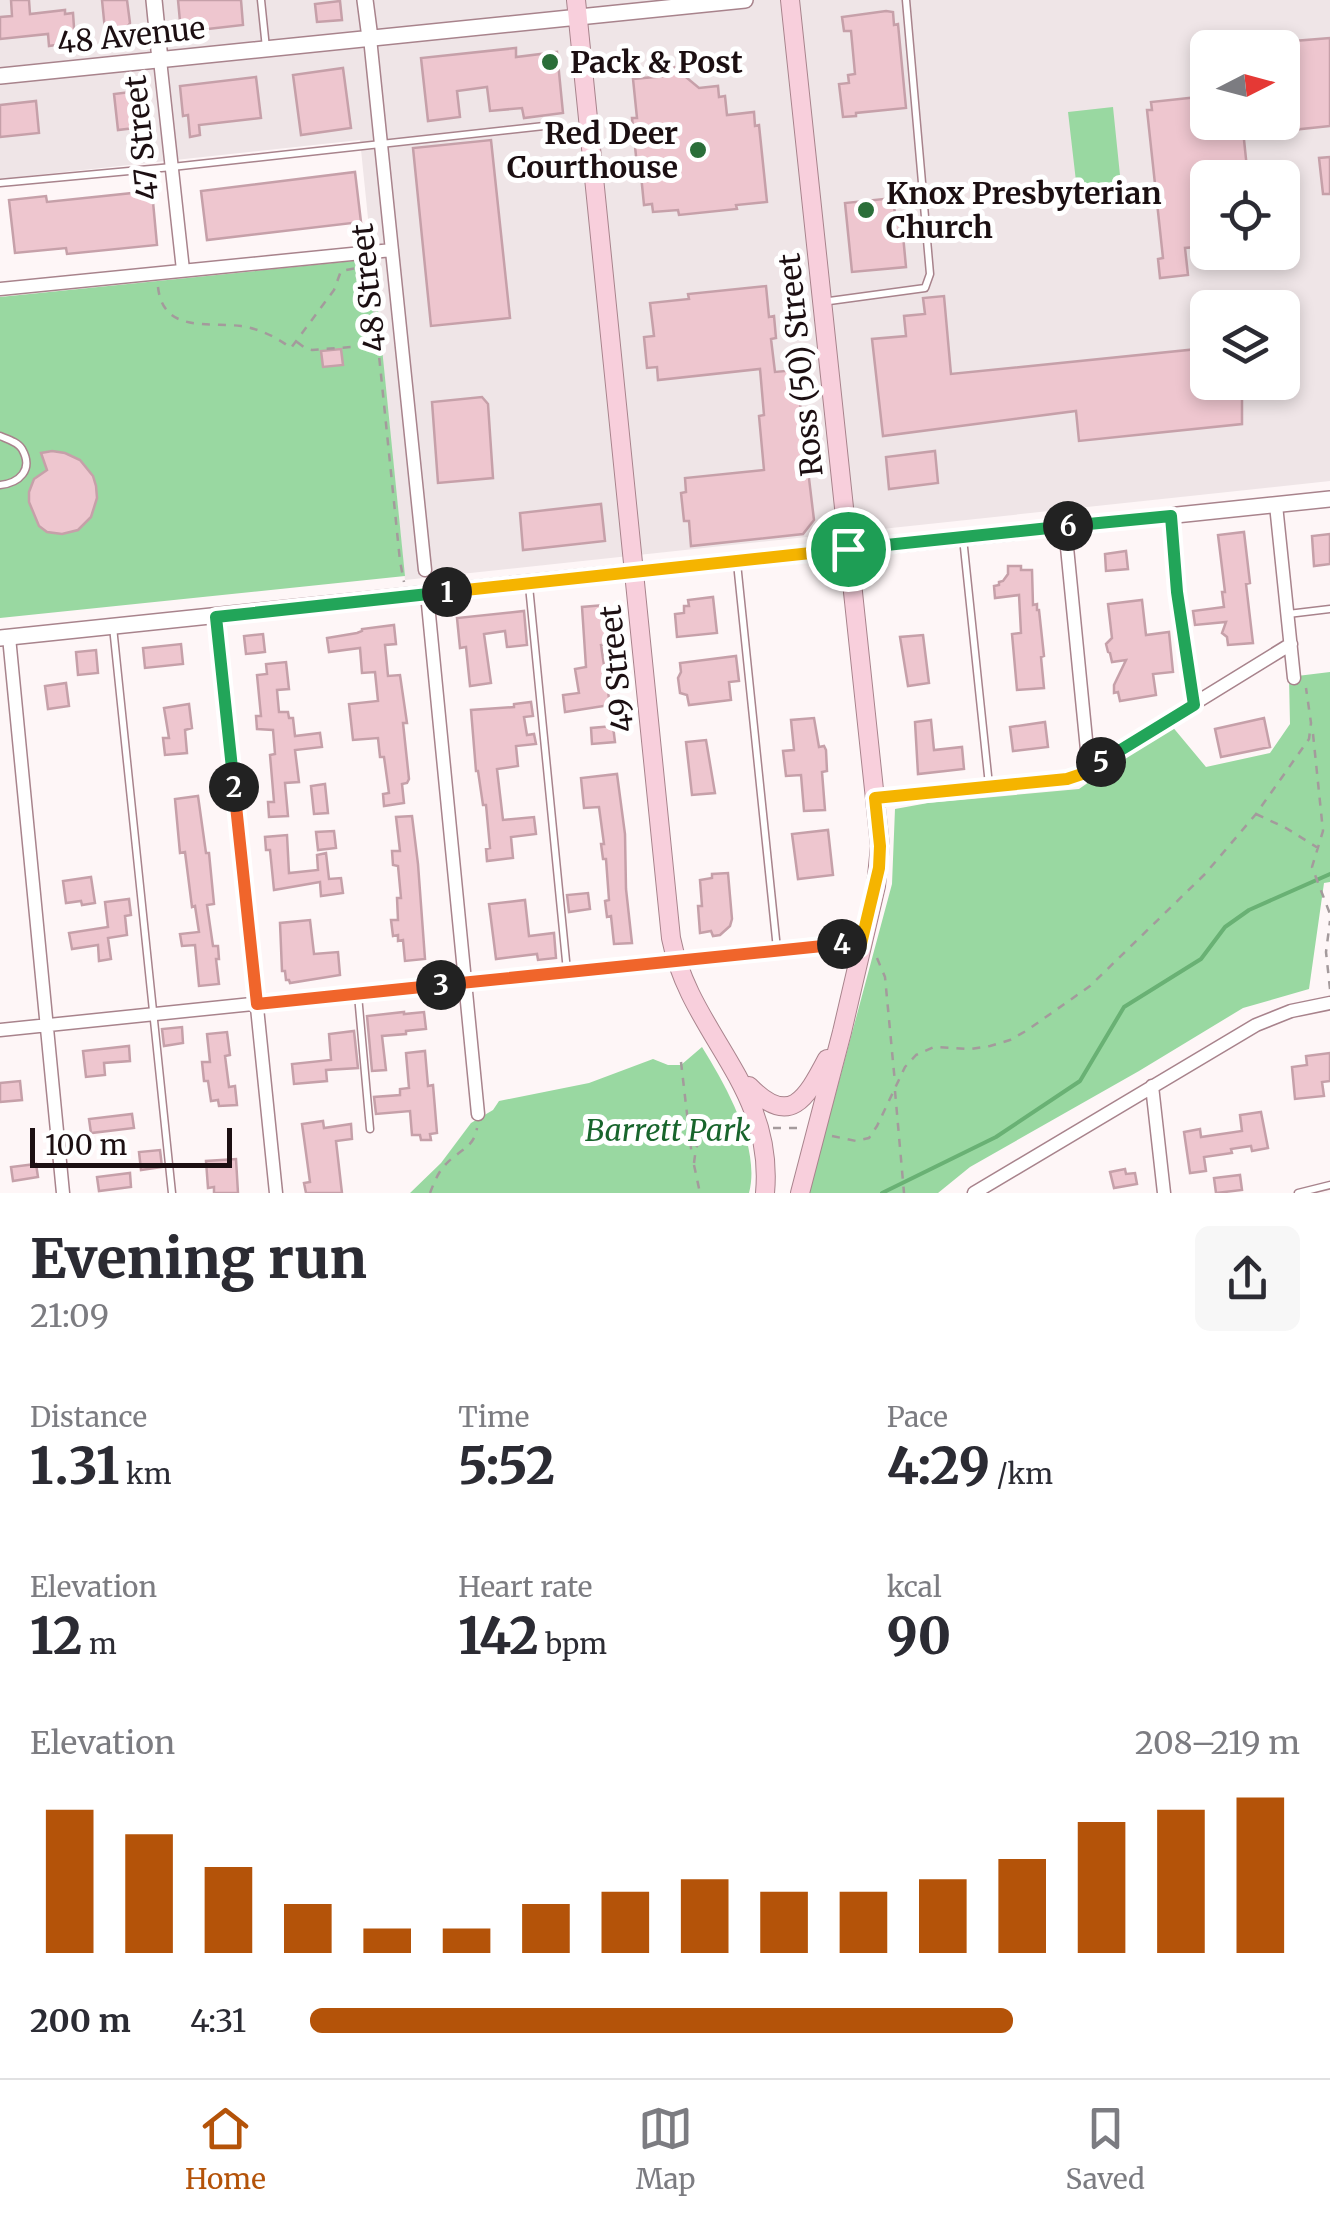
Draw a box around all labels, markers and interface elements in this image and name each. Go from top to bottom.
street label: 48 Avenue [55,8,207,62]
north arrow [1190,30,1300,140]
map controls [1190,30,1300,400]
place label: Pack & Post [570,43,743,81]
marker: Pack & Post [539,51,561,73]
street label: 47 Street [116,73,166,202]
place label: Red Deer Courthouse [507,114,678,186]
marker: Red Deer Courthouse [687,139,709,161]
button: locate [1190,160,1300,270]
place label: Knox Presbyterian Church [886,174,1162,246]
marker: Knox Presbyterian Church [855,199,877,221]
street label: 48 Street [342,221,394,354]
street label: Ross (50) Street [769,251,831,478]
button: layers [1190,290,1300,400]
pin: 6 [1043,501,1093,551]
pin [806,507,891,592]
text: 6 [1059,508,1077,544]
icon: arrive [821,522,876,577]
pin: 1 [422,567,472,617]
text: 1 [441,574,453,610]
street label: 49 Street [590,603,642,734]
pin: 5 [1076,737,1126,787]
text: 5 [1093,744,1109,780]
pin: 2 [209,762,259,812]
text: 2 [226,769,242,805]
pin: 4 [817,919,867,969]
text: 4 [833,926,851,962]
pin: 3 [416,960,466,1010]
text: 3 [433,967,449,1003]
park label: Barrett Park [585,1111,752,1149]
scale bar [30,1123,232,1168]
text: 100 m [45,1127,127,1163]
text: Evening run [30,1224,367,1293]
button: share [1195,1226,1300,1331]
text: 21:09 [30,1296,109,1336]
text: Distance [30,1399,147,1435]
text: Time [458,1399,529,1435]
text: Pace [887,1399,948,1435]
text: 1.31 [30,1435,119,1498]
text: 5:52 [458,1435,555,1498]
text: 4:29 [887,1435,990,1498]
text: km [119,1456,172,1492]
text: /km [990,1456,1053,1492]
text: Elevation [30,1569,157,1605]
text: Heart rate [458,1569,592,1605]
text: kcal [887,1569,942,1605]
text: 12 [30,1605,82,1668]
text: 142 [458,1605,539,1668]
text: 90 [887,1605,951,1668]
text: m [82,1626,117,1662]
text: bpm [539,1626,607,1662]
text: Elevation [30,1723,175,1763]
text: 208–219 m [1135,1723,1300,1763]
text: 200 m [30,2001,131,2041]
text: 4:31 [190,2001,246,2041]
tab: Home [185,2101,266,2197]
tab: Map [636,2101,696,2197]
tab: Saved [1066,2101,1145,2197]

